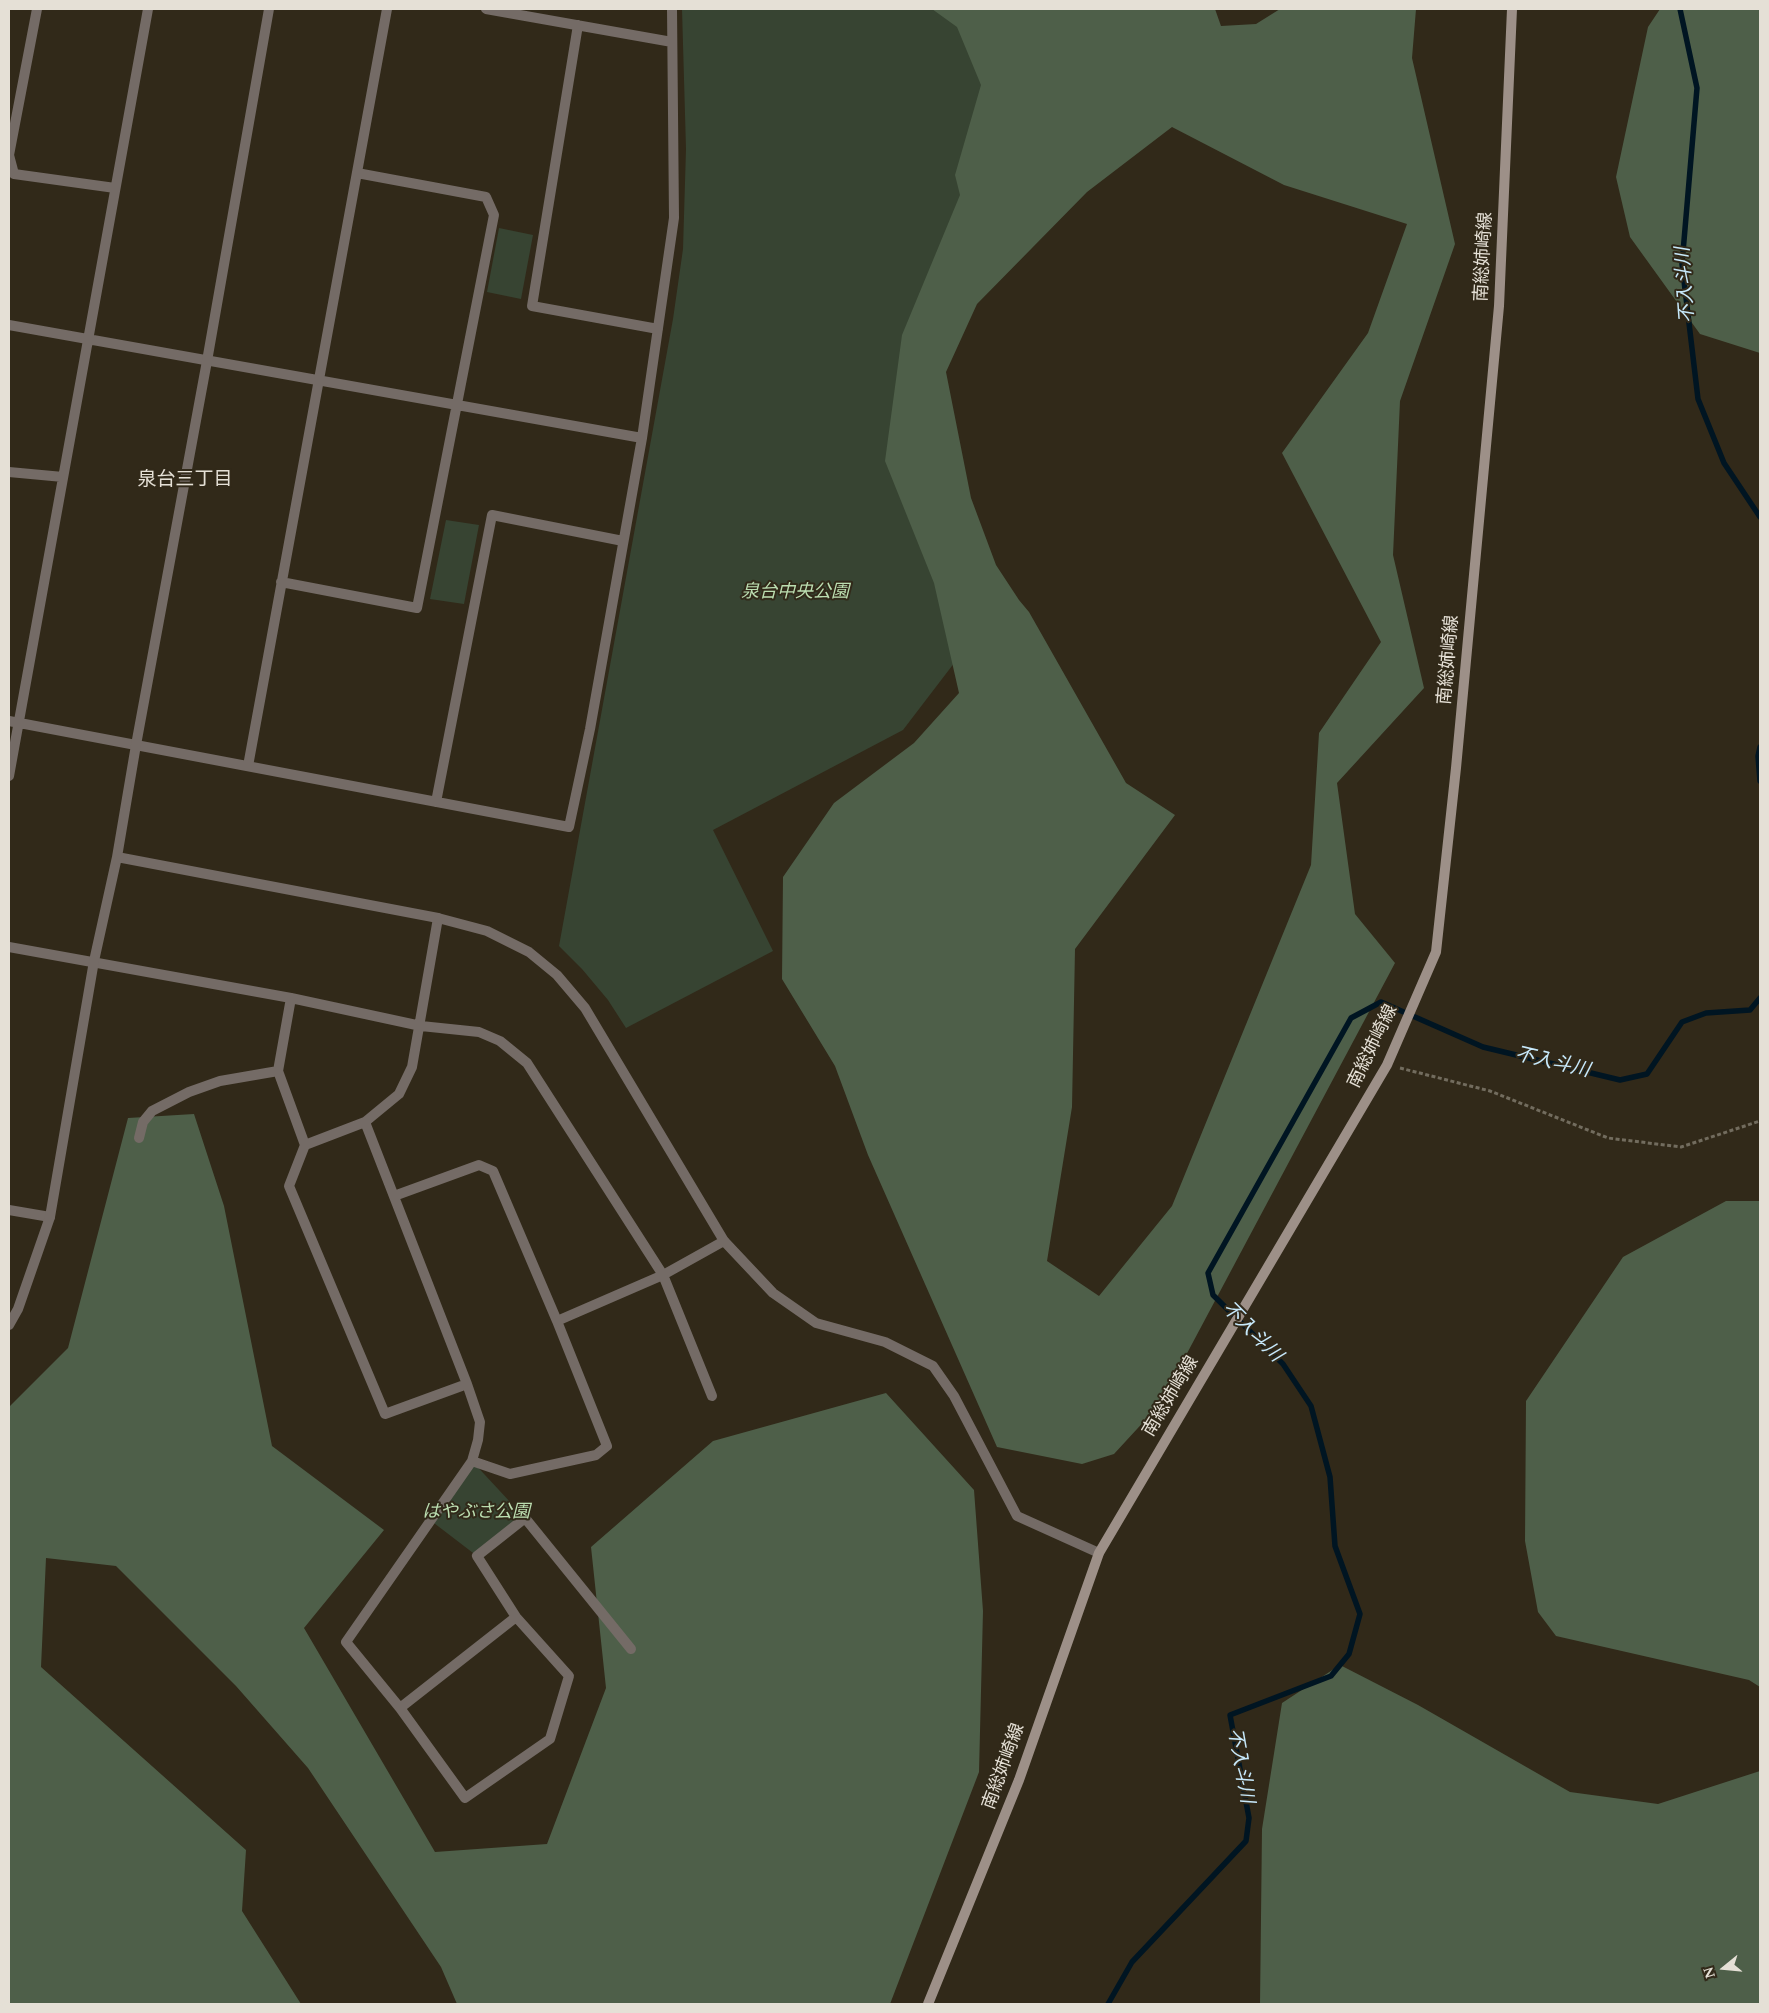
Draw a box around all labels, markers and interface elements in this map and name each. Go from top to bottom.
street label: 南総姉崎線 [1472,211,1498,303]
water label: 不入斗川 [1673,246,1701,324]
district label: 泉台三丁目 [138,470,232,492]
park label: 泉台中央公園 [741,582,849,604]
street label: 南総姉崎線 [1435,614,1465,706]
street label: 南総姉崎線 [1345,1002,1403,1092]
water label: 不入斗川 [1512,1044,1592,1084]
water label: 不入斗川 [1216,1298,1286,1368]
street label: 南総姉崎線 [1140,1353,1204,1441]
park label: はやぶさ公園 [422,1502,530,1524]
street label: 南総姉崎線 [979,1721,1031,1813]
water label: 不入斗川 [1221,1727,1257,1805]
north arrow [1699,1943,1749,1993]
text: N [1697,1964,1721,1981]

